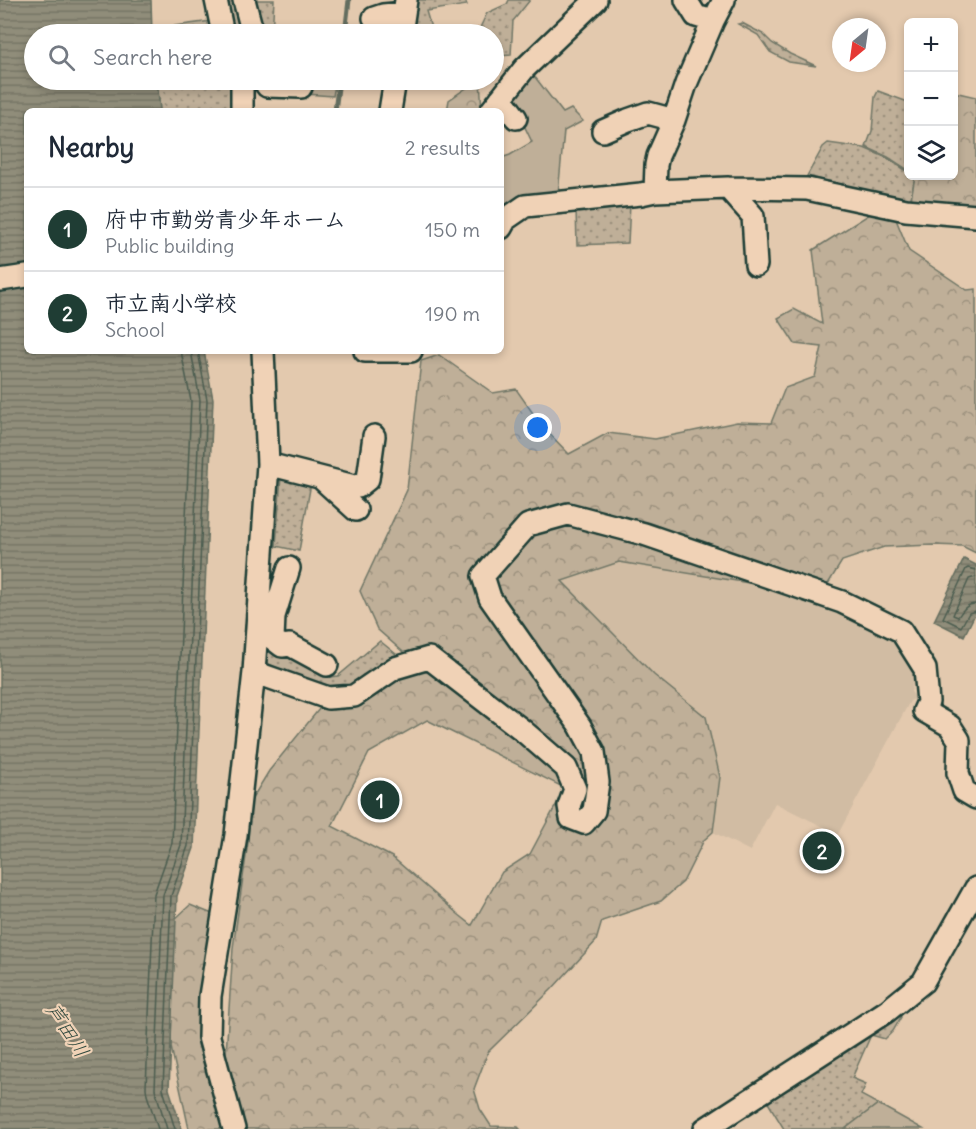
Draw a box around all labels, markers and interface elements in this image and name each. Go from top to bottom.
north arrow [832,18,886,72]
map controls [904,18,958,180]
button: + [904,18,958,72]
search box [24,24,504,90]
icon: search [45,41,78,74]
text: Search here [93,43,212,71]
button: − [904,72,958,126]
button: layers [904,126,958,180]
text: Nearby [48,131,134,164]
text: 2 results [405,135,480,160]
text: 府中市勤労青少年ホーム [105,205,346,233]
text: 1 [64,217,71,242]
text: 150 m [425,217,480,242]
text: Public building [105,233,234,258]
text: 市立南小学校 [105,289,237,317]
text: 2 [62,301,73,326]
text: 190 m [425,301,480,326]
text: School [105,317,165,342]
your location [523,413,552,442]
pin: 1 [360,778,400,822]
pin: 2 [802,828,842,874]
water label: 芦田川 [41,998,95,1062]

